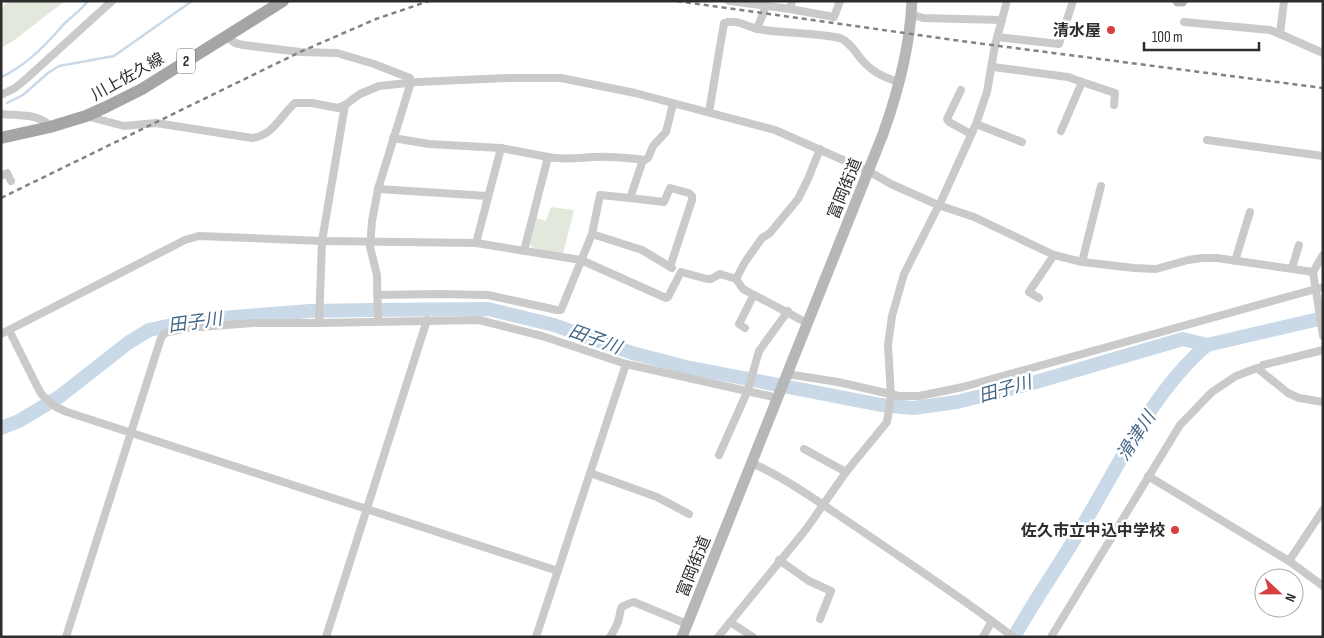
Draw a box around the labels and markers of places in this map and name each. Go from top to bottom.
place label: 清水屋 [1053,22,1101,41]
marker: 清水屋 [1105,24,1117,36]
place label: 佐久市立中込中学校 [1020,522,1165,541]
marker: 佐久市立中込中学校 [1169,524,1181,536]

